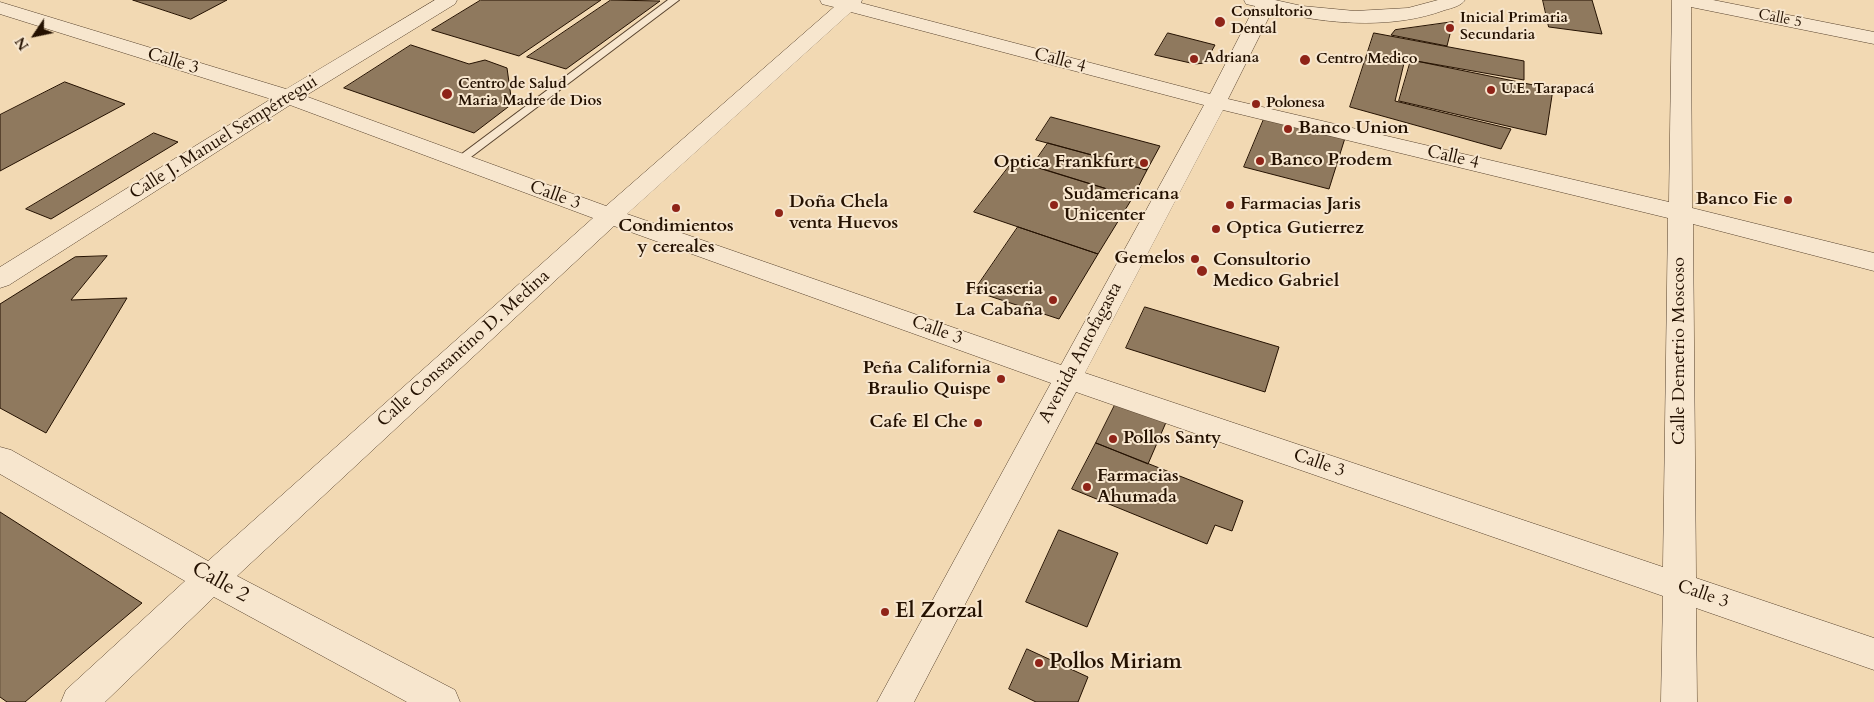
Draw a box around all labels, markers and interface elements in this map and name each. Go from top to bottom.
place label: Consultorio Dental [1231,4,1313,39]
street label: Calle 5 [1757,6,1803,32]
north arrow [10,10,60,60]
place label: Inicial Primaria Secundaria [1460,10,1568,45]
marker: Consultorio Dental [1213,15,1227,29]
marker: Inicial Primaria Secundaria [1444,22,1456,34]
text: N [11,33,33,54]
street label: Calle 3 [145,44,201,80]
street label: Calle 4 [1032,44,1088,78]
place label: Adriana [1204,50,1259,68]
place label: Centro Medico [1316,51,1418,69]
marker: Adriana [1188,53,1200,65]
marker: Centro Medico [1298,53,1312,67]
street label: Calle J. Manuel Sempértegui [126,71,322,205]
place label: Centro de Salud Maria Madre de Dios [458,76,602,111]
place label: U.E. Tarapacá [1501,81,1595,99]
marker: U.E. Tarapacá [1485,84,1497,96]
marker: Centro de Salud Maria Madre de Dios [440,87,454,101]
place label: Polonesa [1266,95,1325,113]
marker: Polonesa [1250,98,1262,110]
place label: Banco Union [1298,118,1409,140]
marker: Banco Union [1282,123,1294,135]
street label: Calle 4 [1425,142,1481,174]
place label: Banco Prodem [1270,150,1392,172]
place label: Optica Frankfurt [994,152,1134,174]
marker: Banco Prodem [1254,155,1266,167]
marker: Optica Frankfurt [1138,157,1150,169]
street label: Calle 3 [526,177,584,215]
place label: Sudamericana Unicenter [1064,184,1179,226]
place label: Banco Fie [1696,189,1778,211]
place label: Doña Chela venta Huevos [789,192,898,234]
place label: Farmacias Jaris [1240,194,1361,216]
marker: Banco Fie [1782,194,1794,206]
marker: Sudamericana Unicenter [1048,199,1060,211]
marker: Farmacias Jaris [1224,199,1236,211]
marker: Condimientos y cereales [670,202,682,214]
marker: Doña Chela venta Huevos [773,207,785,219]
place label: Condimientos y cereales [618,216,734,258]
place label: Optica Gutierrez [1226,218,1364,240]
marker: Optica Gutierrez [1210,223,1222,235]
place label: Gemelos [1114,248,1185,270]
place label: Consultorio Medico Gabriel [1213,250,1339,292]
marker: Gemelos [1189,253,1201,265]
street label: Calle Demetrio Moscoso [1669,257,1691,445]
marker: Consultorio Medico Gabriel [1195,264,1209,278]
street label: Calle Constantino D. Medina [373,266,555,432]
place label: Fricaseria La Cabaña [955,279,1043,322]
street label: Avenida Antofagasta [1035,279,1127,427]
marker: Fricaseria La Cabaña [1047,294,1059,306]
street label: Calle 3 [908,312,966,350]
place label: Peña California Braulio Quispe [863,358,991,400]
marker: Peña California Braulio Quispe [995,373,1007,385]
place label: Cafe El Che [870,412,968,434]
marker: Cafe El Che [972,417,984,429]
place label: Pollos Santy [1123,428,1221,450]
marker: Pollos Santy [1107,433,1119,445]
street label: Calle 3 [1290,445,1348,483]
place label: Farmacias Ahumada [1097,466,1179,508]
marker: Farmacias Ahumada [1081,481,1093,493]
street label: Calle 2 [187,557,253,609]
street label: Calle 3 [1674,576,1732,614]
place label: El Zorzal [895,599,983,625]
marker: El Zorzal [879,606,891,618]
place label: Pollos Miriam [1049,650,1182,676]
marker: Pollos Miriam [1033,657,1045,669]

